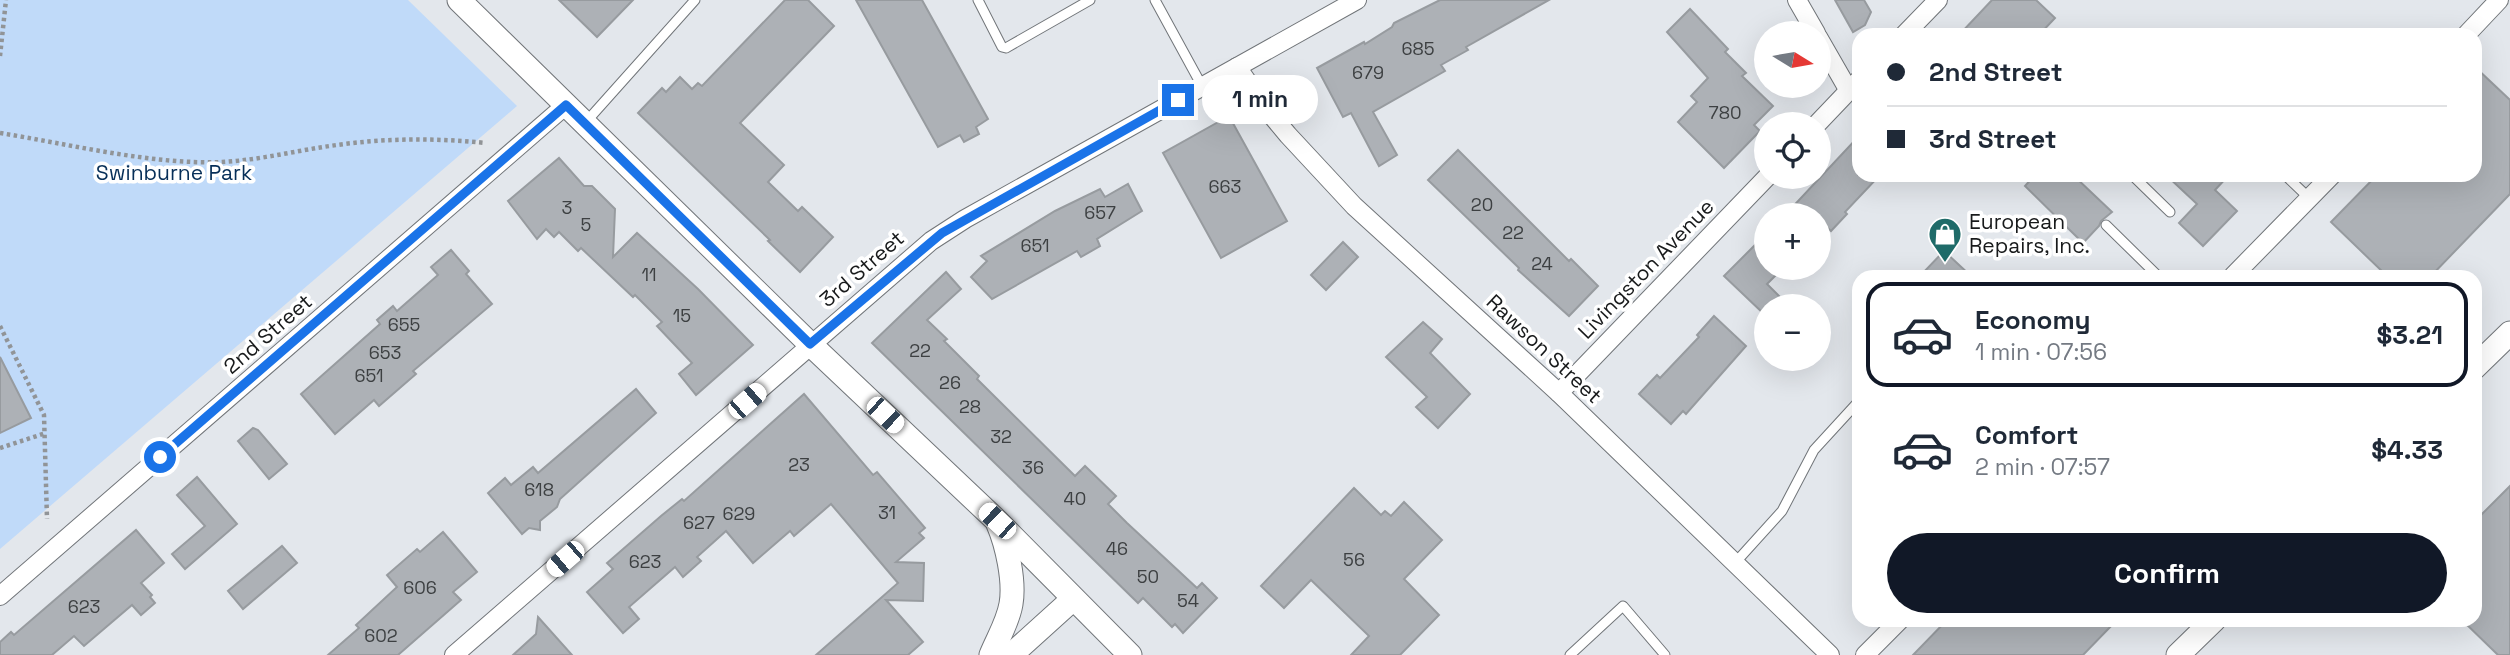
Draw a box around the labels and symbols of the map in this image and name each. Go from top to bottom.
north arrow [1754,21,1830,98]
house number: 685 [1401,37,1435,60]
house number: 679 [1352,61,1384,84]
callout: 1 min [1202,76,1318,124]
route end [1162,84,1194,116]
house number: 780 [1709,101,1741,124]
park label: Swinburne Park [96,159,252,186]
house number: 663 [1209,175,1241,198]
house number: 20 [1471,193,1493,216]
street label: Livingston Avenue [1572,193,1719,344]
house number: 3 [562,196,572,219]
house number: 657 [1084,201,1116,224]
place label: European Repairs, Inc. [1969,208,2090,259]
house number: 5 [581,213,591,236]
shop icon: European Repairs, Inc. [1926,215,1964,264]
house number: 22 [1502,221,1524,244]
street label: 3rd Street [814,225,910,313]
house number: 651 [1020,234,1050,257]
house number: 24 [1531,252,1553,275]
house number: 11 [641,263,657,286]
street label: 2nd Street [218,288,318,379]
street label: Rawson Street [1481,288,1608,409]
house number: 15 [673,304,691,327]
house number: 655 [388,313,420,336]
house number: 22 [909,339,931,362]
house number: 653 [369,341,401,364]
house number: 651 [354,364,384,387]
house number: 26 [939,371,961,394]
car [725,379,770,423]
car [863,393,908,437]
house number: 28 [959,395,981,418]
house number: 32 [990,425,1012,448]
route start [144,441,176,473]
house number: 23 [788,453,810,476]
house number: 36 [1022,456,1044,479]
house number: 618 [524,478,554,501]
house number: 40 [1064,487,1086,510]
car [975,499,1020,543]
house number: 31 [878,501,896,524]
house number: 629 [723,502,755,525]
house number: 627 [683,511,715,534]
car [543,537,588,581]
house number: 46 [1106,537,1128,560]
house number: 56 [1343,548,1365,571]
house number: 623 [629,550,661,573]
house number: 50 [1137,565,1159,588]
house number: 606 [403,576,437,599]
house number: 54 [1177,589,1199,612]
house number: 623 [68,595,100,618]
house number: 602 [364,624,398,647]

